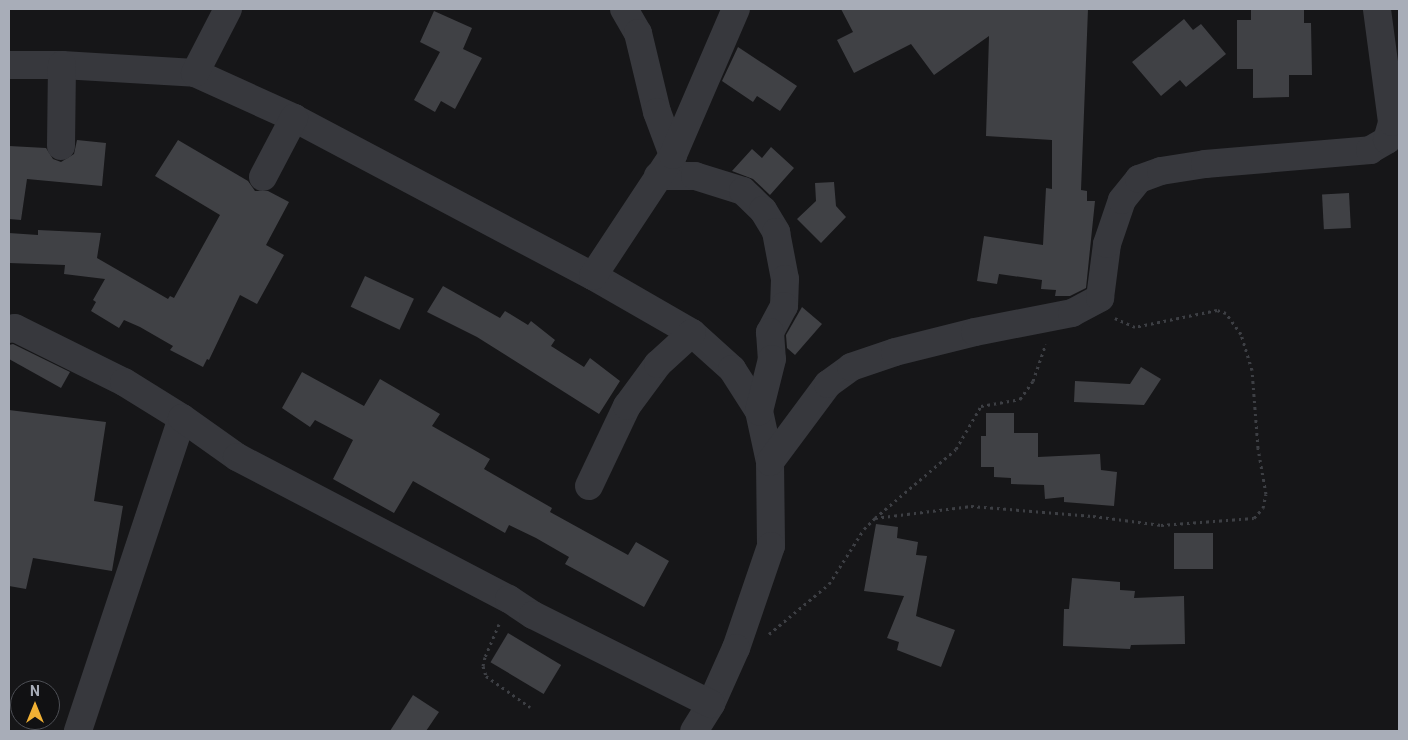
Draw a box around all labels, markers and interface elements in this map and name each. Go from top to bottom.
north arrow [10,680,60,730]
text: N [30,683,40,699]

